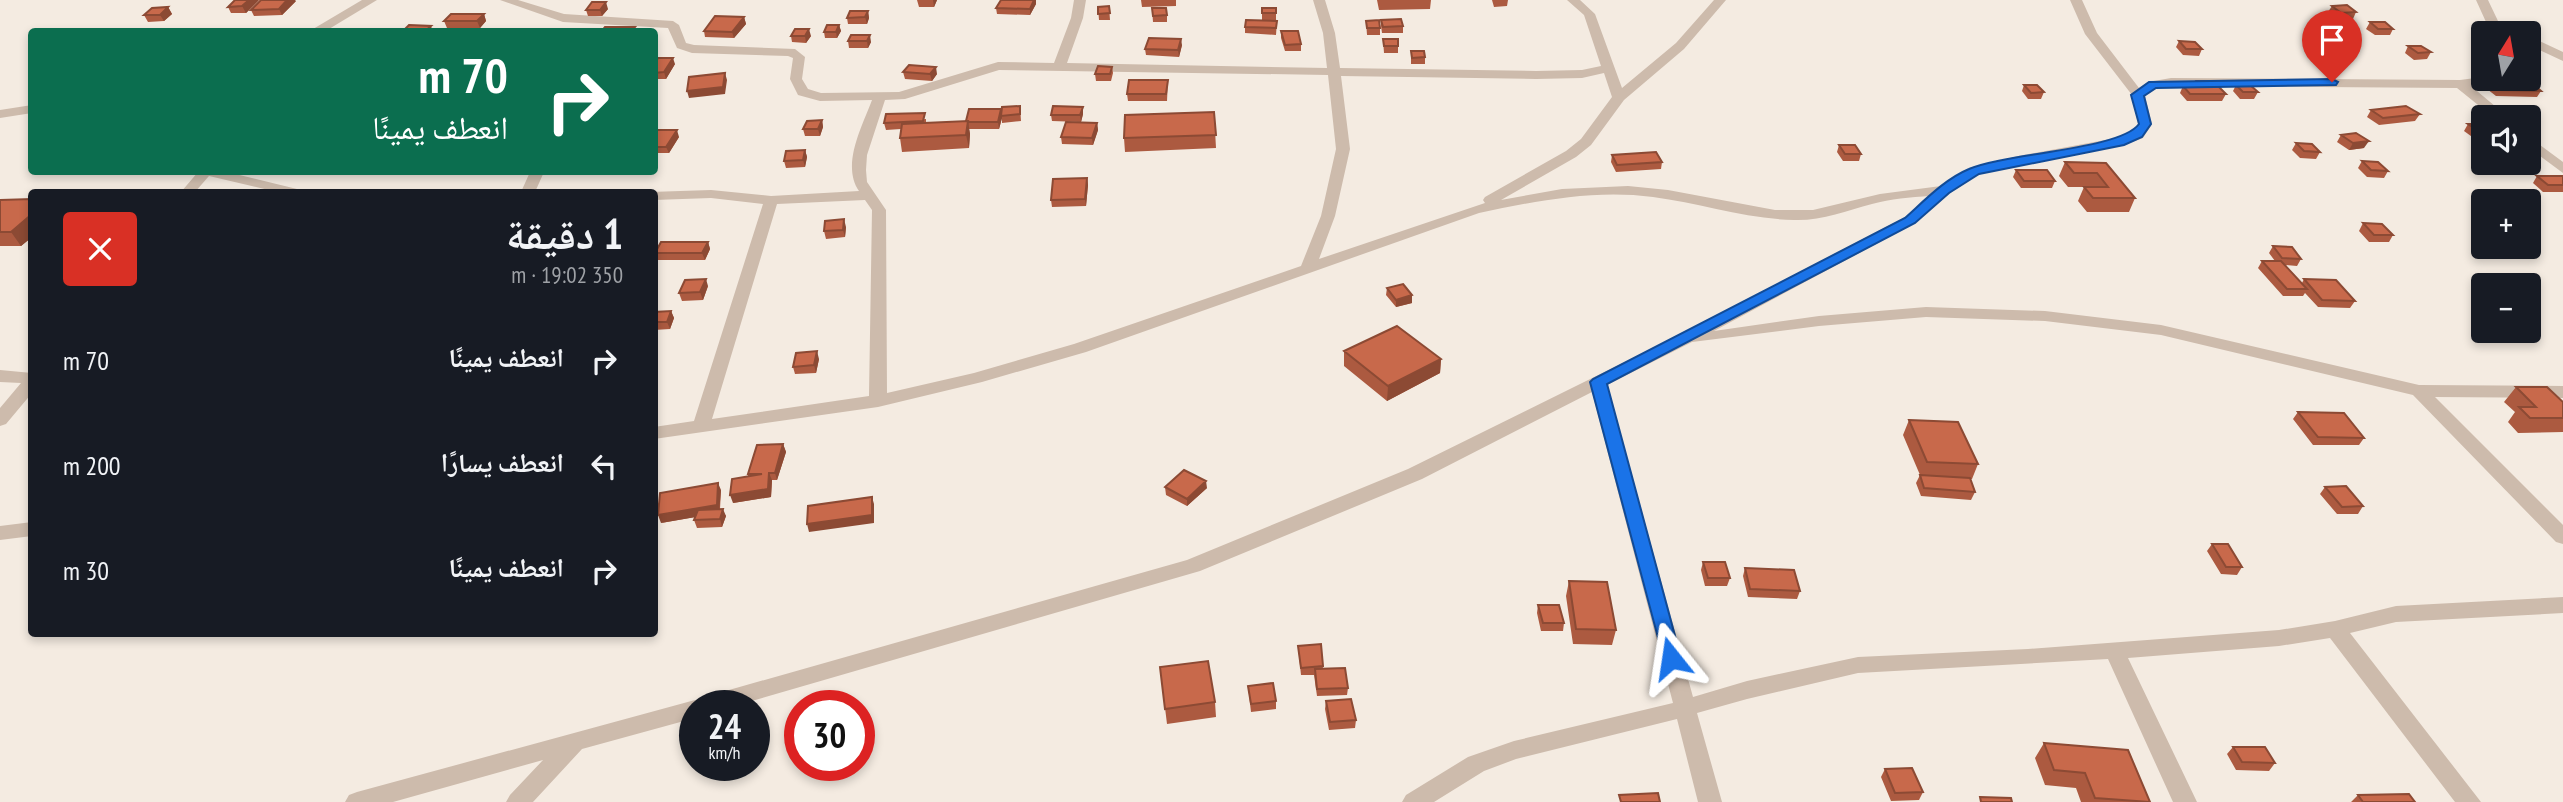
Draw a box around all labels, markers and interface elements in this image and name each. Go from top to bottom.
pin [2302,10,2362,82]
icon: arrive [2313,21,2351,59]
north arrow [2471,21,2541,91]
map controls [2471,21,2541,343]
text: 70 m [419,43,508,107]
icon: right [532,56,623,147]
button: sound [2471,105,2541,175]
text: انعطف يمينًا [372,106,508,148]
button: + [2471,189,2541,259]
text: 1 دقيقة [506,206,623,261]
button: close [63,212,137,286]
text: 350 m · 19:02 [511,260,623,289]
button: − [2471,273,2541,343]
text: انعطف يمينًا [448,341,564,374]
icon: right [585,342,623,380]
text: 70 m [63,344,109,377]
text: انعطف يسارًا [441,446,564,479]
icon: left [585,447,623,485]
text: 200 m [63,449,121,482]
text: انعطف يمينًا [448,551,564,584]
icon: right [585,552,623,590]
text: 30 m [63,554,109,587]
position arrow [1634,621,1708,695]
speed limit sign: 30 [784,690,875,781]
text: 24 [708,703,741,749]
text: km/h [709,741,740,764]

